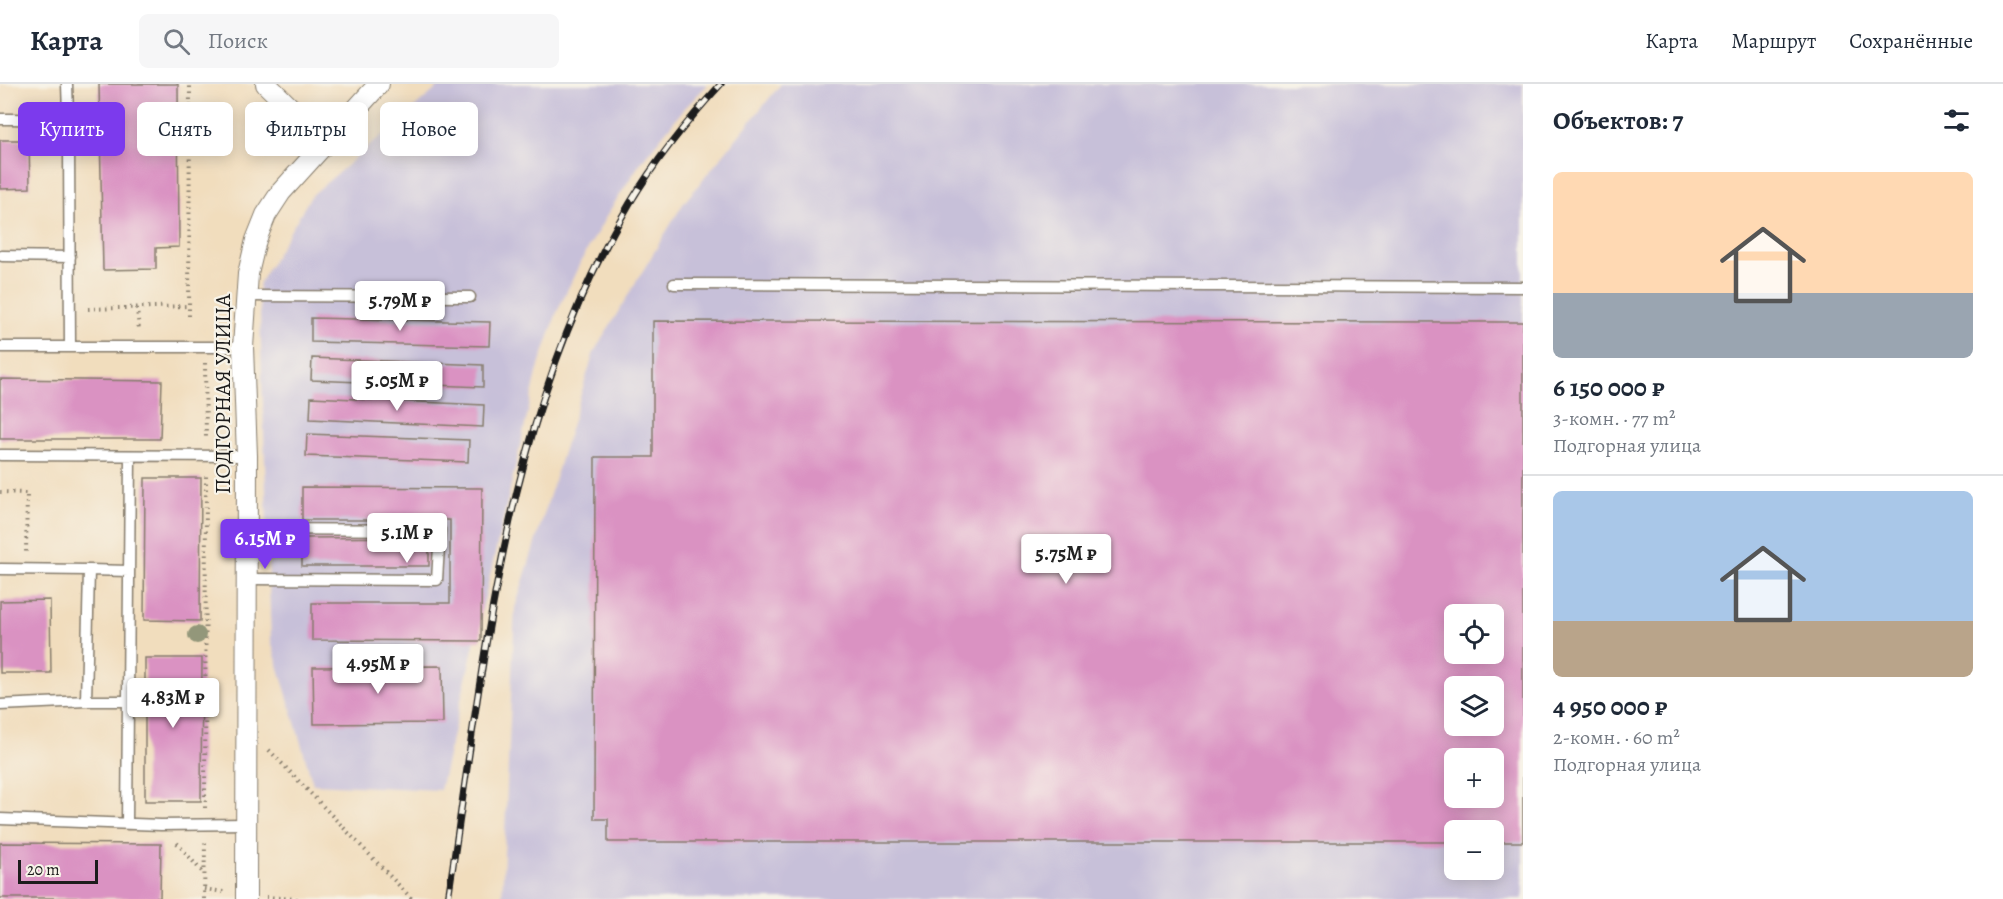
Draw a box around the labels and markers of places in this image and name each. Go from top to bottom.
pin: 5.79M ₽ [345,281,455,332]
pin: 5.05M ₽ [342,361,452,412]
pin: 5.1M ₽ [358,513,456,564]
pin: 6.15M ₽ [210,519,320,570]
pin: 5.75M ₽ [1011,534,1121,585]
pin: 4.95M ₽ [323,644,433,695]
pin: 4.83M ₽ [118,678,228,729]

